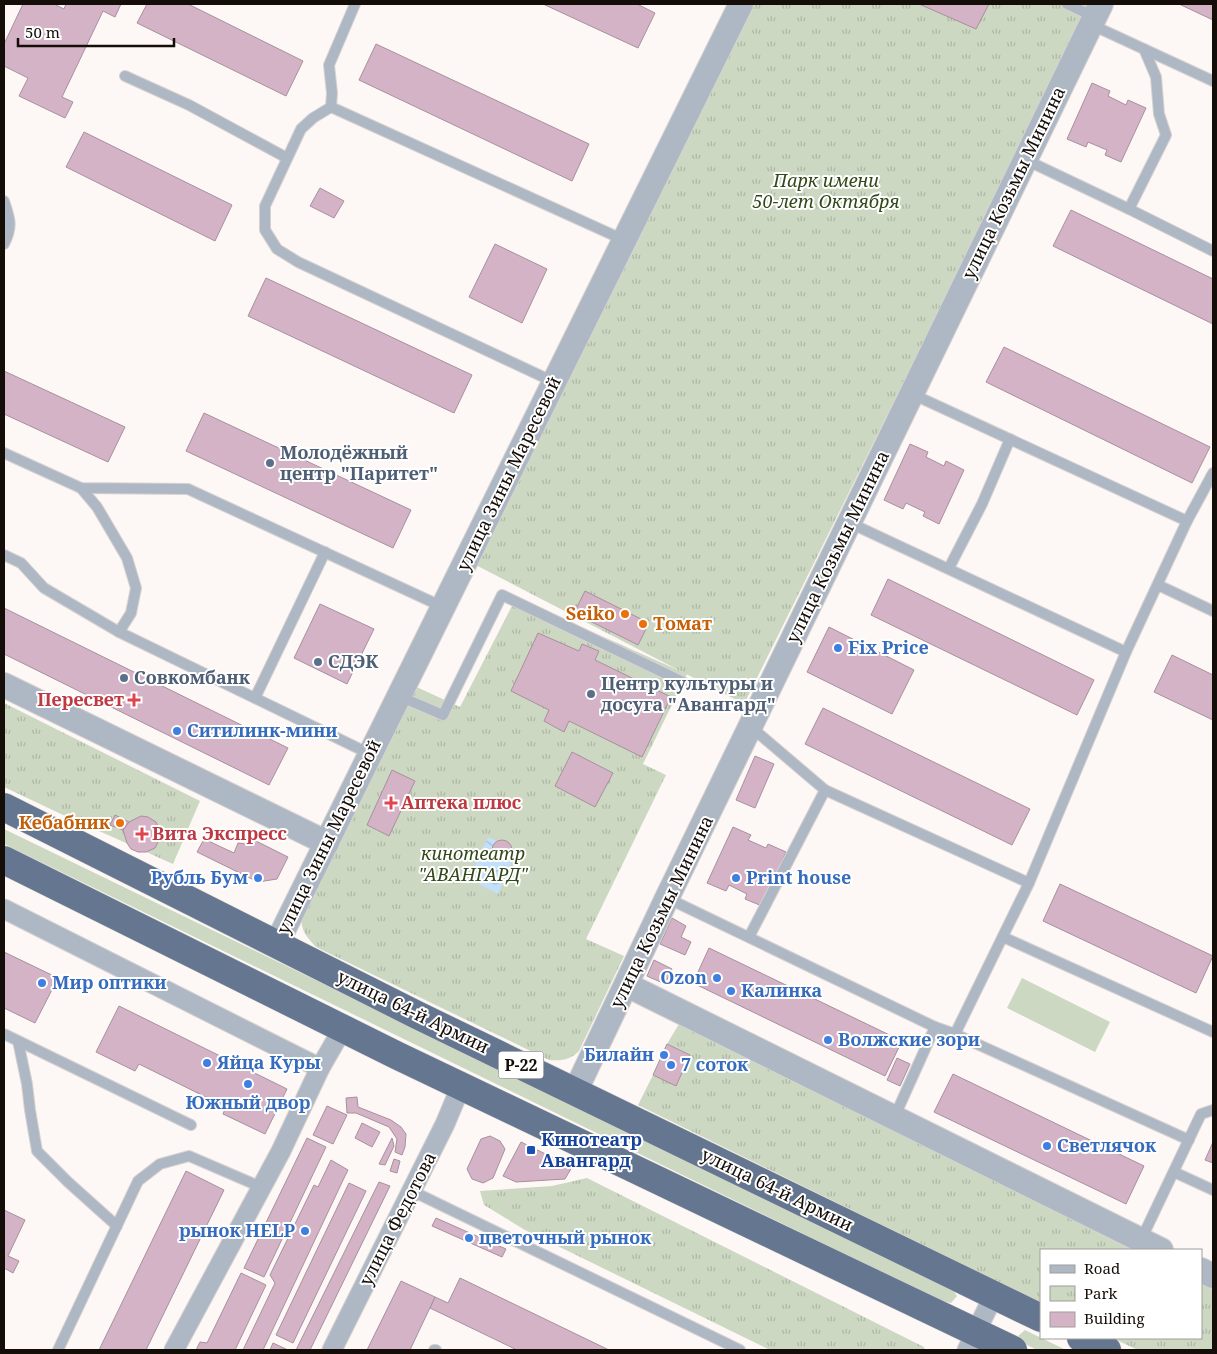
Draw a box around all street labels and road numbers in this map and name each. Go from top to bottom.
street label: улица Козьмы Минина [956,82,1070,283]
street label: улица Зины Маресевой [450,372,566,575]
street label: улица Козьмы Минина [780,446,894,647]
street label: улица Зины Маресевой [270,735,386,938]
street label: улица Козьмы Минина [604,811,718,1012]
street label: улица 64-й Армии [334,964,493,1058]
road number: Р-22 [498,1052,544,1078]
street label: улица 64-й Армии [698,1142,857,1236]
street label: улица Федотова [353,1148,441,1289]

